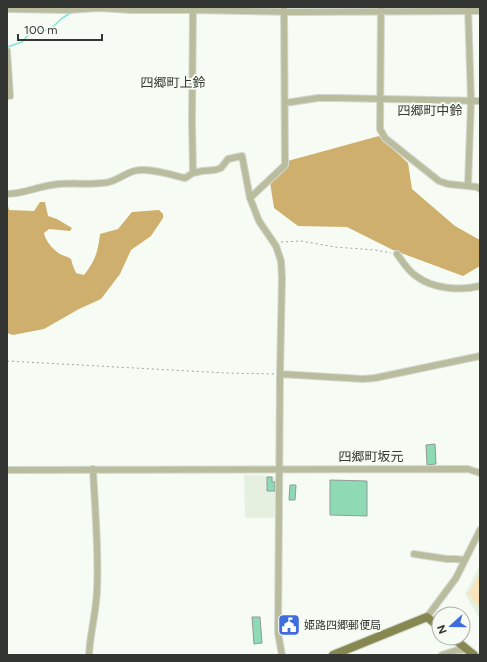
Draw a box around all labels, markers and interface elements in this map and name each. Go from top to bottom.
scale bar [18,16,102,42]
text: 100 m [24,23,58,37]
district label: 四郷町上鈴 [140,75,206,90]
district label: 四郷町中鈴 [397,103,463,118]
district label: 四郷町坂元 [338,449,404,464]
north arrow [431,606,471,646]
public building icon: 姫路四郷郵便局 [276,612,302,638]
place label: 姫路四郷郵便局 [304,619,381,632]
text: N [435,623,450,636]

